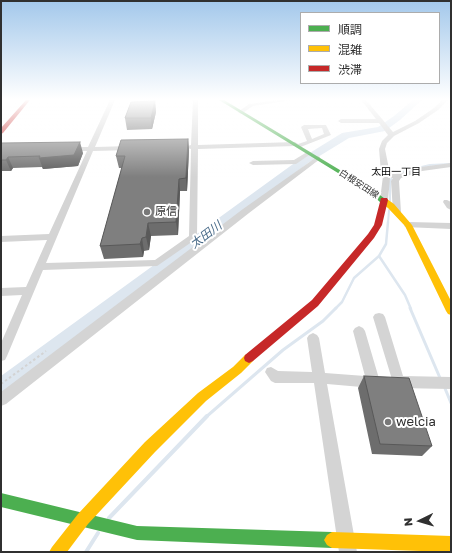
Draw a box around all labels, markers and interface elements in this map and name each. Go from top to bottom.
legend [300,12,440,84]
text: 順調 [338,22,362,37]
text: 混雑 [338,42,362,57]
text: 渋滞 [338,62,362,77]
district label: 太田一丁目 [371,166,421,178]
street label: 白根安田線 [337,167,381,201]
place label: 原信 [155,205,177,219]
marker: 原信 [142,207,152,217]
water label: 太田川 [187,218,225,252]
place label: welcia [396,414,436,430]
marker: welcia [383,417,393,427]
north arrow [400,501,440,541]
text: N [401,517,414,527]

